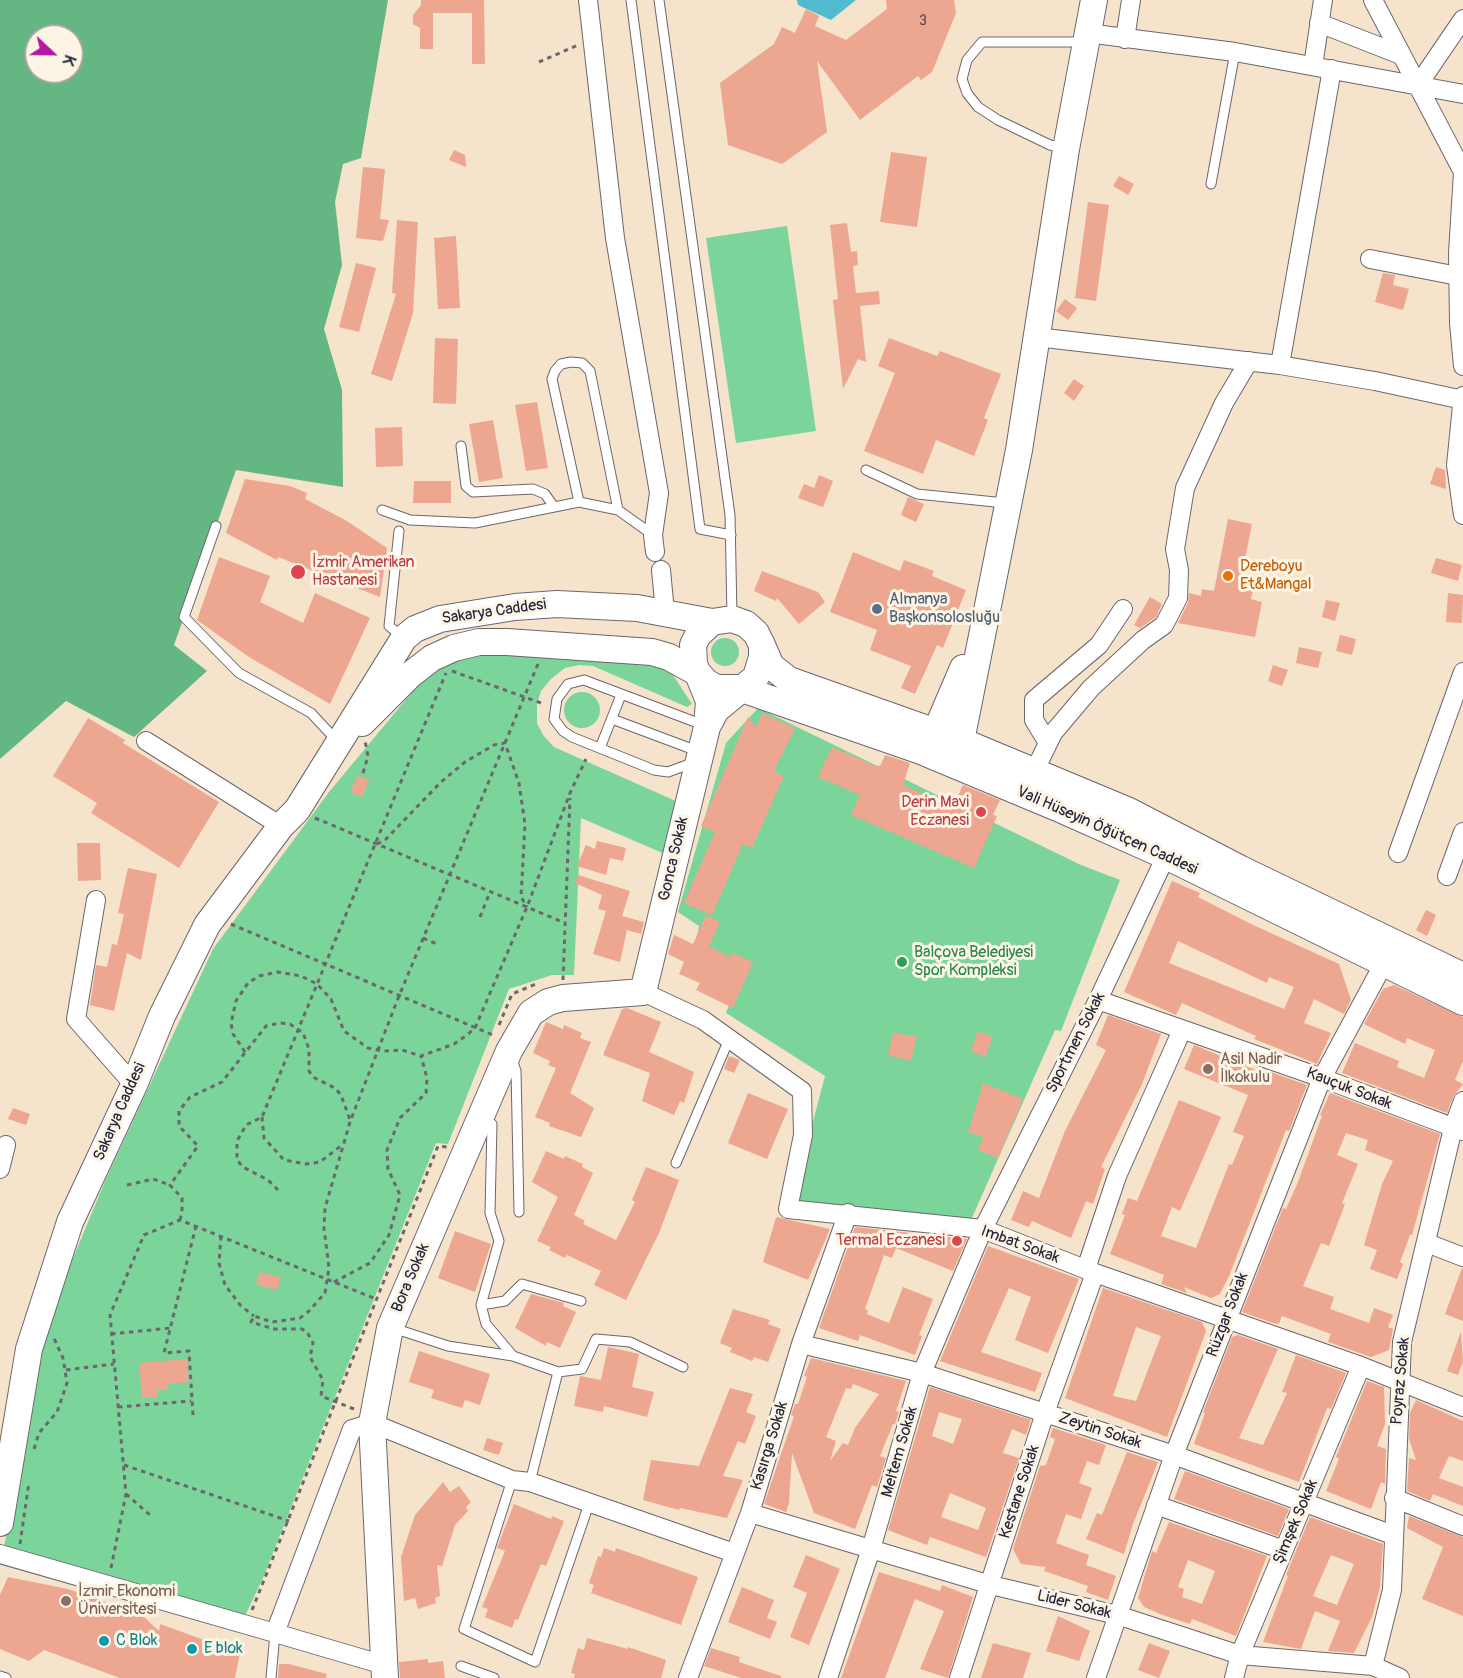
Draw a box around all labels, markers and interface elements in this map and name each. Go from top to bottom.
house number: 3 [919,13,927,29]
north arrow [24,24,84,84]
text: K [58,52,80,68]
place label: İzmir Amerikan Hastanesi [312,553,414,591]
place label: Dereboyu Et&Mangal [1240,557,1312,595]
marker: İzmir Amerikan Hastanesi [289,563,307,581]
marker: Dereboyu Et&Mangal [1221,569,1235,583]
place label: Almanya Başkonsolosluğu [889,590,1000,628]
street label: Sakarya Caddesi [440,595,548,629]
marker: Almanya Başkonsolosluğu [870,602,884,616]
street label: Vali Hüseyin Öğütçen Caddesi [1014,782,1200,880]
place label: Derin Mavi Eczanesi [901,793,969,831]
marker: Derin Mavi Eczanesi [974,805,988,819]
street label: Gonca Sokak [655,815,693,903]
place label: Balçova Belediyesi Spor Kompleksi [914,943,1033,981]
marker: Balçova Belediyesi Spor Kompleksi [895,955,909,969]
street label: Sportmen Sokak [1042,989,1110,1097]
place label: Asil Nadir İlkokulu [1220,1050,1282,1088]
street label: Sakarya Caddesi [90,1060,150,1164]
marker: Asil Nadir İlkokulu [1201,1062,1215,1076]
street label: Kauçuk Sokak [1304,1064,1394,1114]
street label: Imbat Sokak [978,1222,1062,1268]
place label: Termal Eczanesi [836,1231,945,1251]
marker: Termal Eczanesi [950,1234,964,1248]
street label: Bora Sokak [388,1241,434,1315]
street label: Rüzgar Sokak [1203,1270,1253,1360]
street label: Poyraz Sokak [1388,1336,1414,1426]
street label: Kasırga Sokak [747,1399,793,1493]
street label: Meltem Sokak [878,1404,922,1500]
street label: Zeytin Sokak [1056,1409,1144,1453]
street label: Kestane Sokak [996,1443,1044,1541]
street label: Şimşek Sokak [1270,1477,1322,1567]
place label: İzmir Ekonomi Üniversitesi [78,1582,175,1620]
street label: Lider Sokak [1035,1587,1113,1623]
marker: İzmir Ekonomi Üniversitesi [59,1594,73,1608]
place label: C Blok [116,1631,157,1651]
marker: C Blok [97,1634,111,1648]
place label: E blok [204,1639,243,1659]
marker: E blok [185,1642,199,1656]

